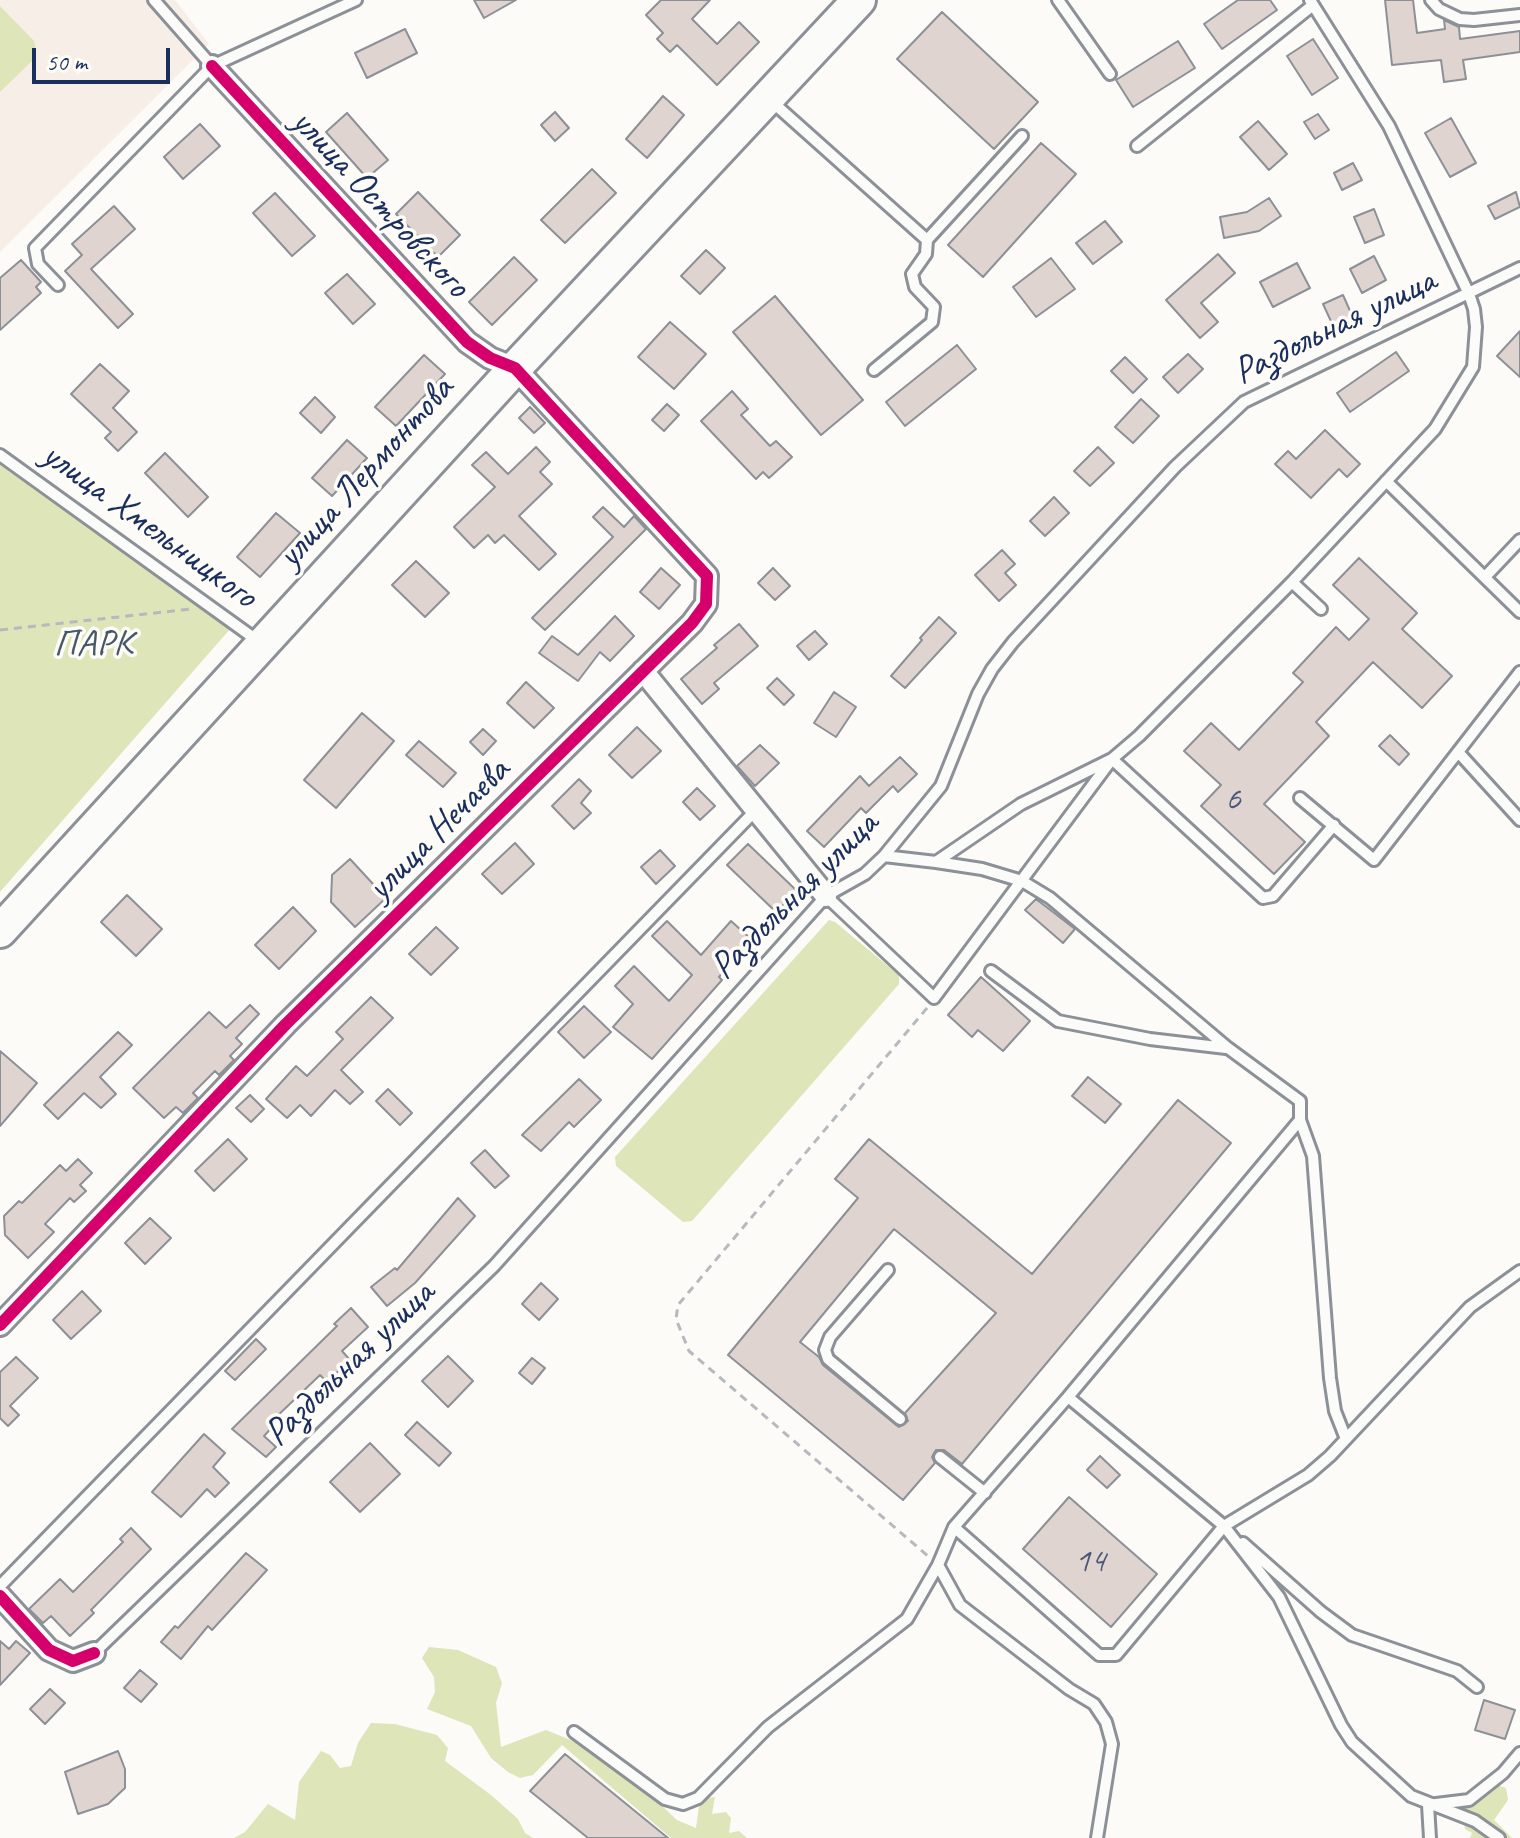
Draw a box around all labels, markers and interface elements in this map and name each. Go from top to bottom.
scale bar [36,32,174,82]
text: 50 m [46,47,87,77]
street label: улица Островского [281,100,479,308]
street label: Раздольная улица [1227,258,1443,396]
street label: улица Лермонтова [268,368,464,578]
street label: улица Хмельницкого [32,433,266,619]
park label: ПАРК [54,622,132,668]
street label: улица Нечаева [358,749,520,911]
house number: 6 [1225,780,1241,820]
street label: Раздольная улица [701,802,889,990]
street label: Раздольная улица [255,1271,445,1457]
house number: 14 [1075,1542,1105,1582]

